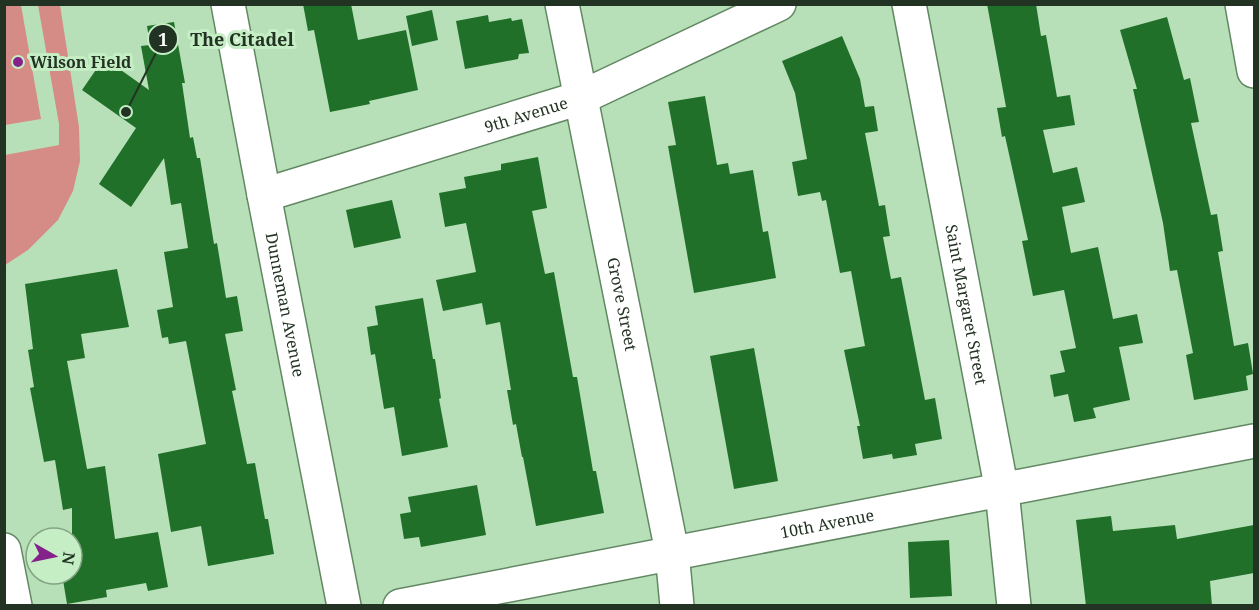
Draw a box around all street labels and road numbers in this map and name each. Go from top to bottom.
street label: 9th Avenue [482,91,570,138]
street label: Saint Margaret Street [940,223,993,387]
street label: Dunneman Avenue [260,230,310,379]
street label: Grove Street [602,255,642,353]
street label: 10th Avenue [778,504,876,543]

